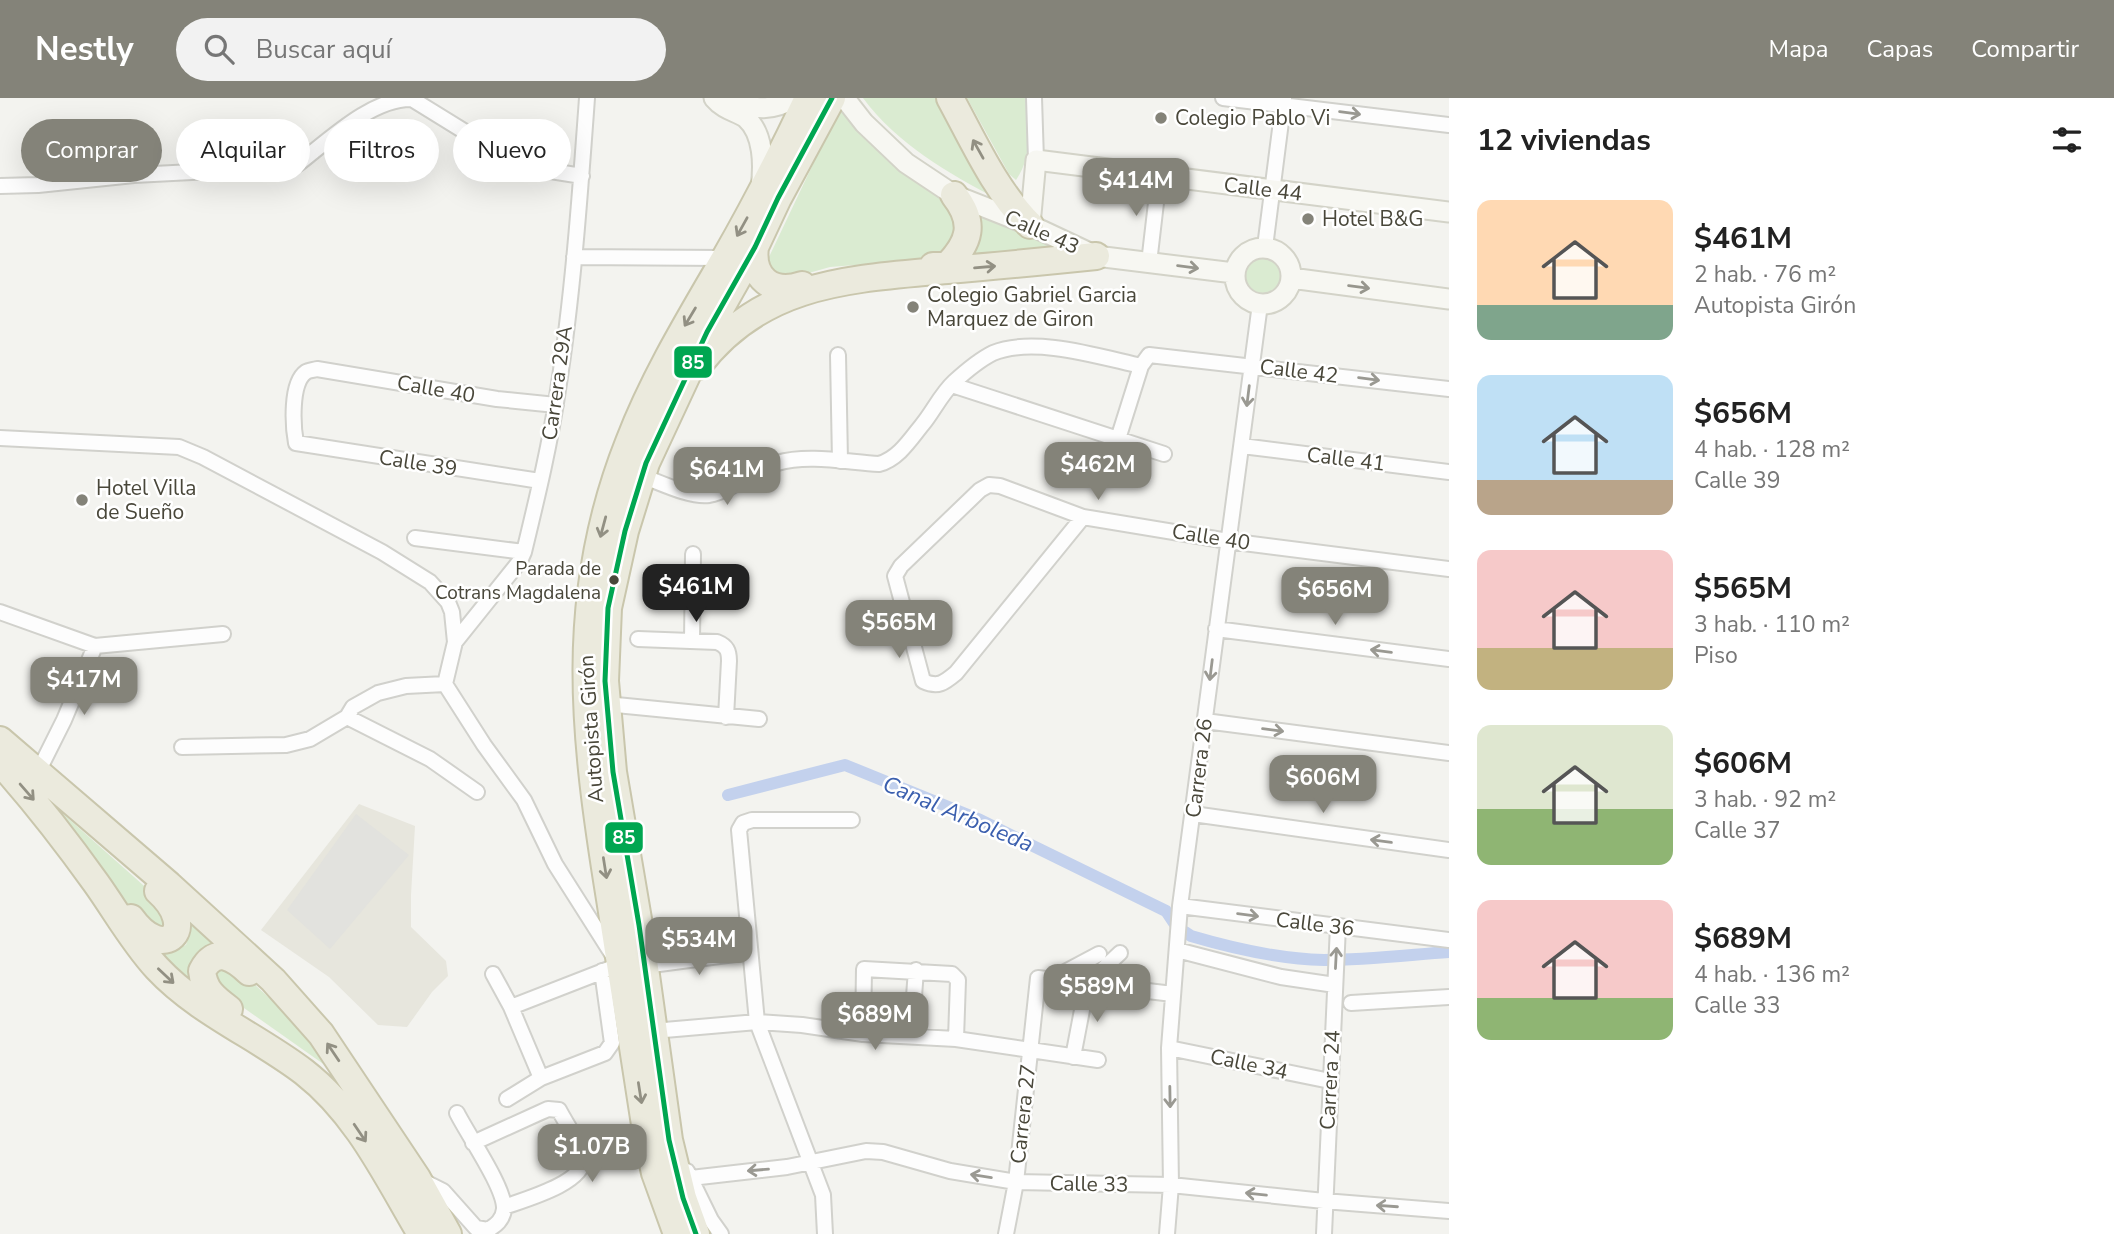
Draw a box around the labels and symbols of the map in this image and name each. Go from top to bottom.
place label: Colegio Pablo Vi [1175,104,1330,132]
one-way arrow [1339,107,1361,120]
marker: Colegio Pablo Vi [1153,110,1169,126]
one-way arrow [971,139,984,160]
pin: $414M [1087,158,1185,218]
street label: Calle 44 [1222,170,1304,208]
street label: Calle 43 [1000,203,1084,261]
place label: Hotel B&G [1322,205,1424,233]
marker: Hotel B&G [1300,211,1316,227]
one-way arrow [735,216,749,236]
one-way arrow [973,260,996,273]
one-way arrow [1176,261,1199,274]
place label: Colegio Gabriel Garcia Marquez de Giron [927,281,1137,333]
one-way arrow [1347,281,1370,294]
marker: Colegio Gabriel Garcia Marquez de Giron [905,299,921,315]
one-way arrow [682,307,696,327]
street label: Carrera 29A [535,324,579,442]
line badge: 85 [673,345,713,379]
text: 85 [682,350,704,376]
street label: Calle 42 [1258,352,1340,390]
street label: Calle 40 [395,368,477,410]
one-way arrow [1357,373,1380,386]
one-way arrow [1242,384,1255,407]
street label: Calle 41 [1305,440,1387,478]
pin: $462M [1049,442,1147,502]
street label: Calle 39 [377,443,459,483]
pin: $641M [678,448,776,507]
place label: Hotel Villa de Sueño [96,474,197,526]
marker: Hotel Villa de Sueño [74,492,90,508]
one-way arrow [596,515,609,537]
street label: Calle 40 [1170,517,1252,557]
place label: Parada de Cotrans Magdalena [435,556,601,606]
pin: $461M [647,564,745,624]
pin: $656M [1286,568,1384,627]
marker: Parada de Cotrans Magdalena [607,573,621,587]
pin: $565M [850,601,948,660]
one-way arrow [1370,644,1393,657]
street label: Autopista Girón [572,654,610,804]
pin: $417M [35,658,133,717]
one-way arrow [1205,658,1218,681]
street label: Carrera 26 [1179,717,1219,819]
one-way arrow [1261,724,1283,737]
pin: $606M [1274,756,1372,815]
water label: Canal Arboleda [878,768,1038,860]
one-way arrow [19,783,35,801]
line badge: 85 [604,821,644,854]
text: 85 [613,825,635,851]
one-way arrow [1371,834,1393,847]
one-way arrow [598,856,611,879]
street label: Calle 36 [1274,905,1356,943]
one-way arrow [1236,909,1259,922]
pin: $534M [650,918,748,977]
one-way arrow [1330,947,1343,970]
pin: $589M [1048,964,1146,1024]
one-way arrow [157,968,175,984]
pin: $689M [826,992,924,1052]
street label: Carrera 24 [1313,1029,1347,1131]
street label: Calle 34 [1207,1042,1291,1086]
one-way arrow [326,1043,340,1062]
street label: Carrera 27 [1004,1063,1042,1165]
one-way arrow [634,1081,647,1103]
one-way arrow [1163,1085,1177,1108]
one-way arrow [353,1123,367,1143]
pin: $1.07B [535,1124,649,1184]
one-way arrow [748,1164,770,1177]
one-way arrow [970,1169,993,1182]
street label: Calle 33 [1049,1169,1129,1199]
one-way arrow [1246,1187,1268,1200]
one-way arrow [1376,1199,1398,1212]

